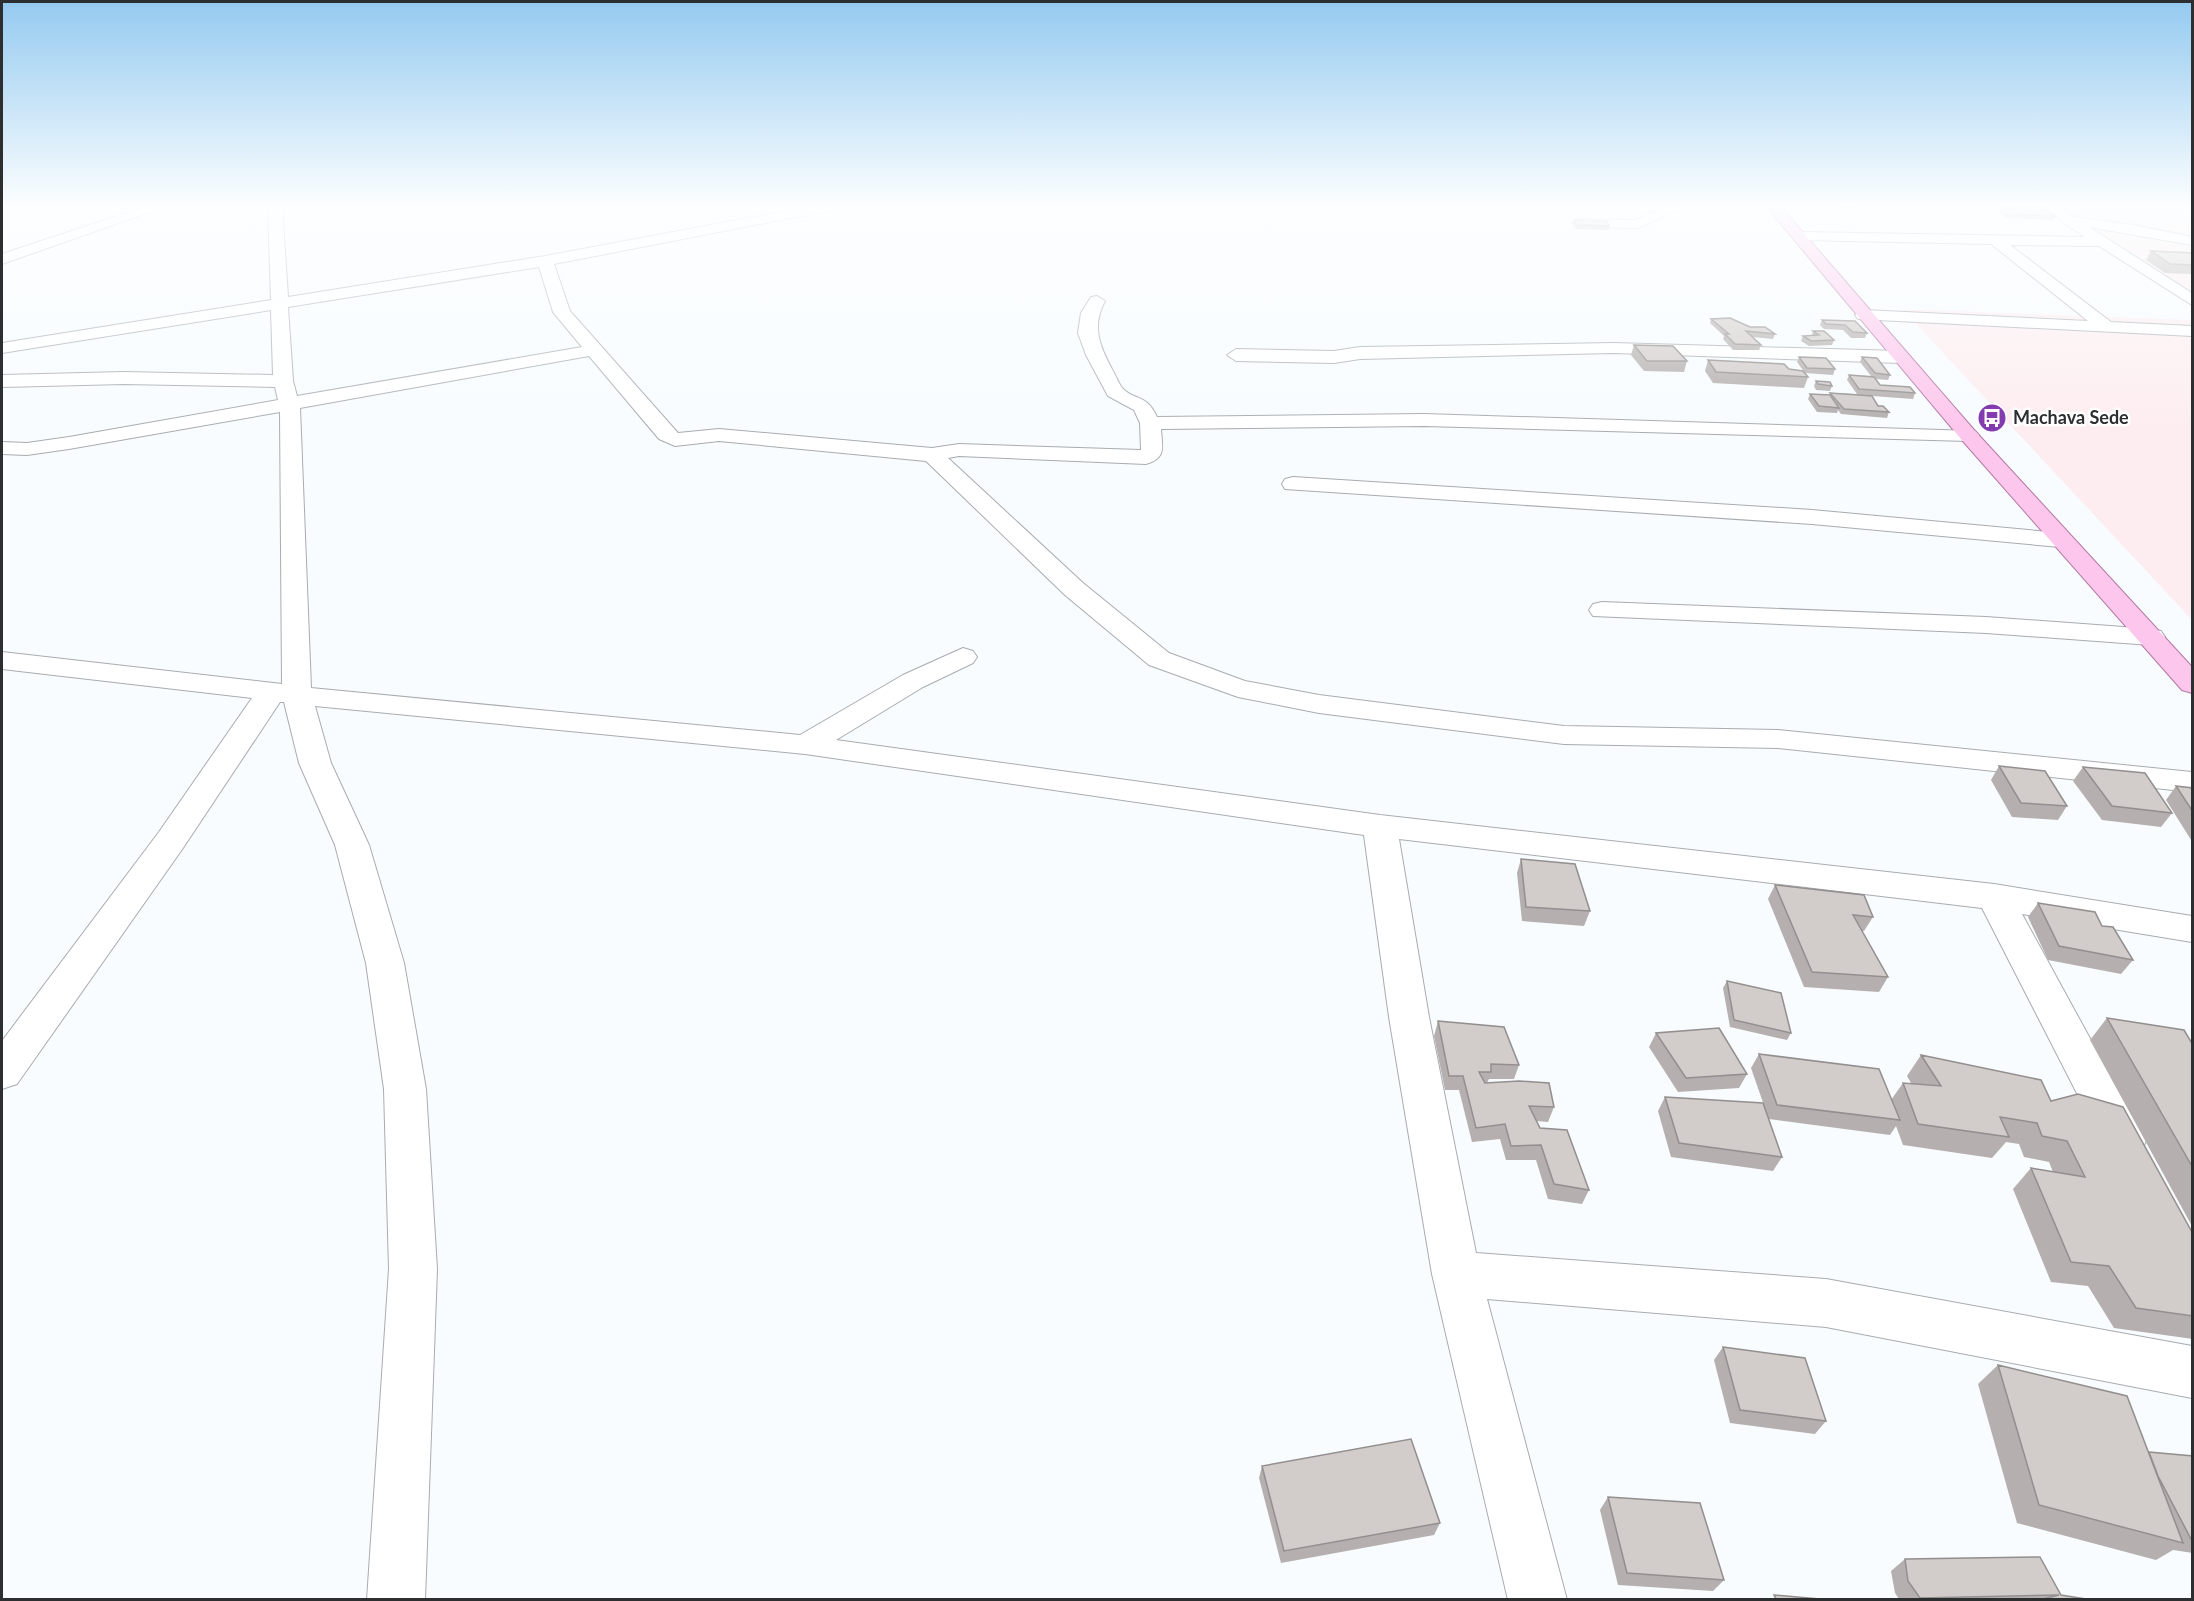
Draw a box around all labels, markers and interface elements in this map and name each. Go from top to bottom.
bus stop icon: Machava Sede [1976,402,2008,434]
place label: Machava Sede [2013,406,2129,428]

